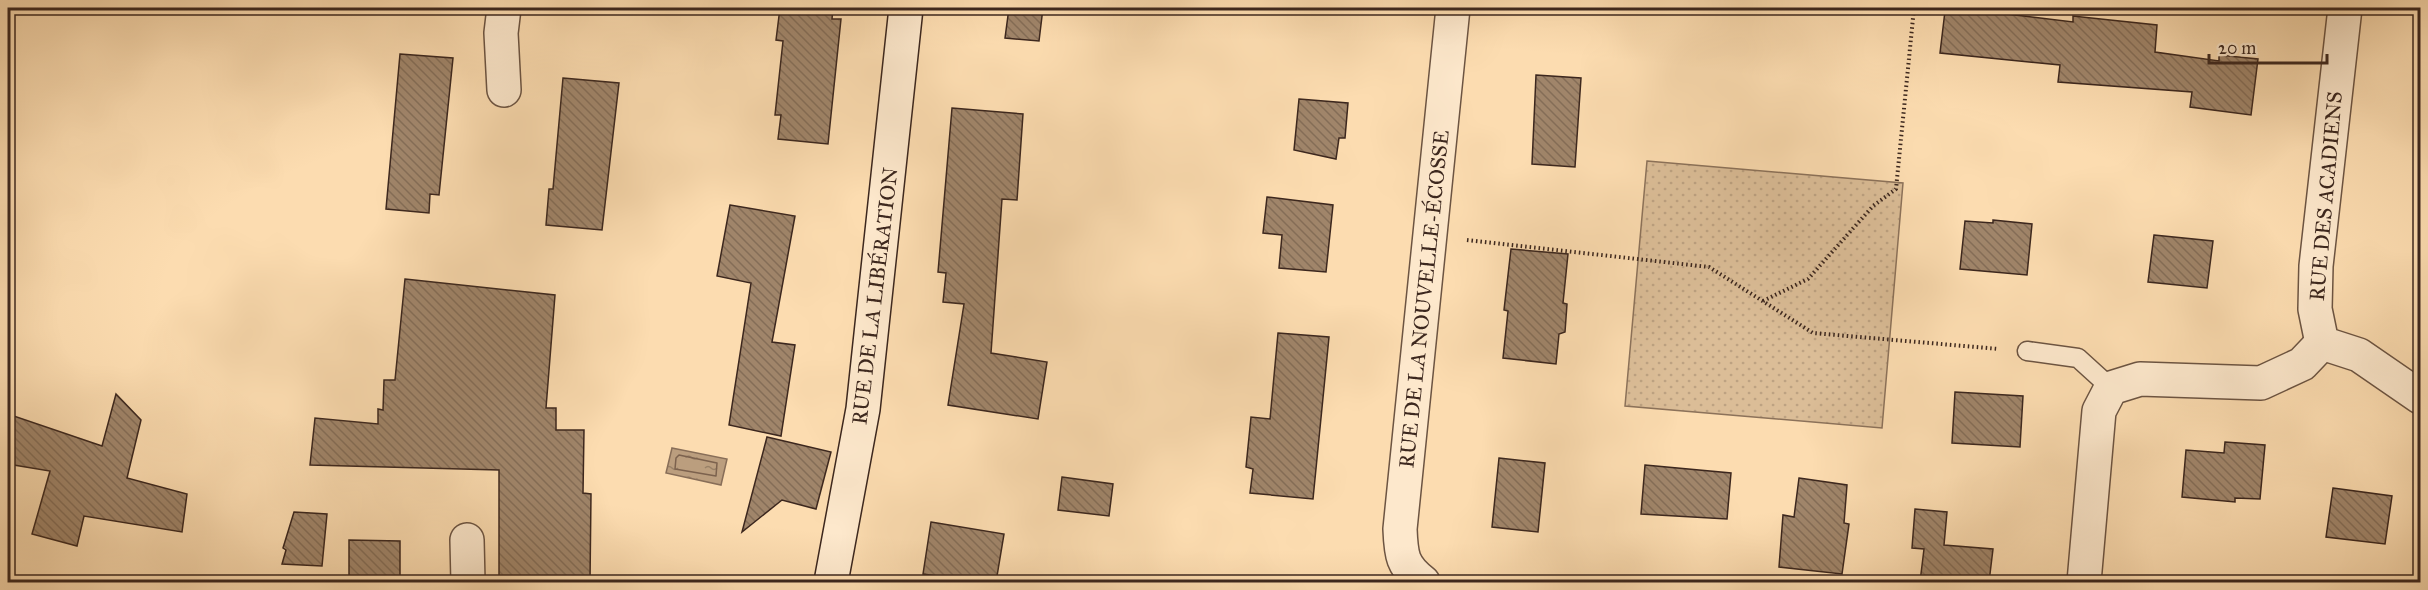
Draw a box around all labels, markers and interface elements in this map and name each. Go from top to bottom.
scale bar [2209,27,2328,65]
text: 20 m [2218,37,2256,59]
street label: RUE DES ACADIENS [2304,90,2348,302]
street label: RUE DE LA NOUVELLE-ÉCOSSE [1392,129,1455,469]
street label: RUE DE LA LIBÉRATION [845,166,904,426]

